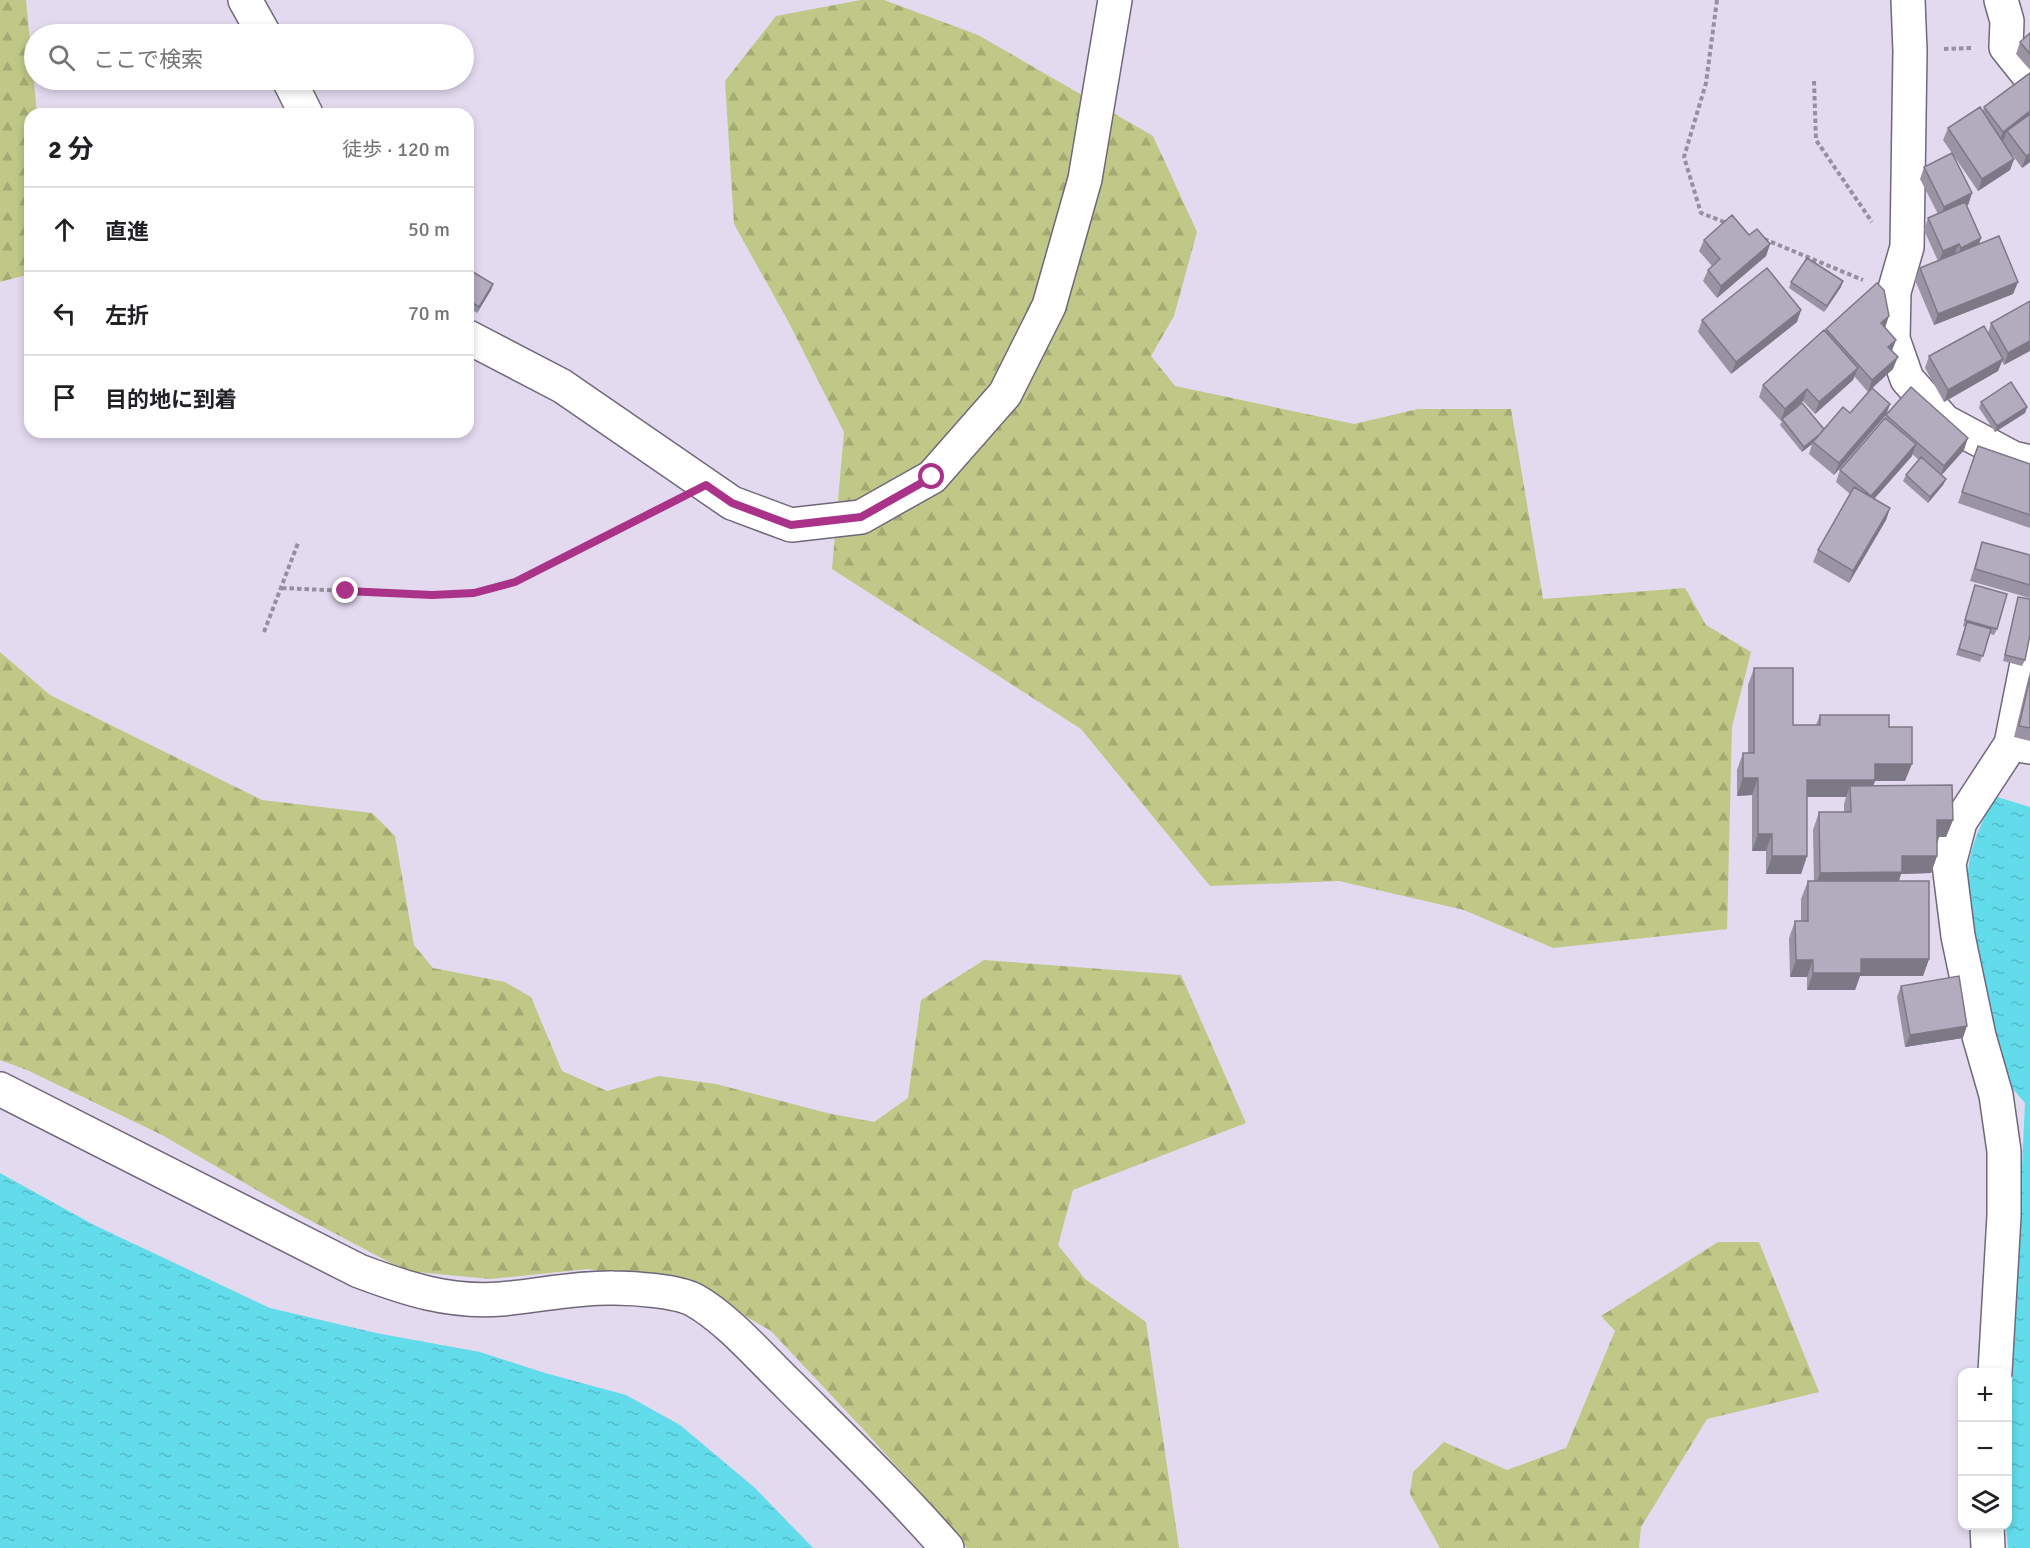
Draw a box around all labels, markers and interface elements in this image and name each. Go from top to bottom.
search box [24,24,474,90]
icon: search [45,41,78,74]
text: ここで検索 [93,46,203,73]
text: 2 分 [48,134,94,166]
text: 徒歩 · 120 m [342,137,450,162]
icon: ahead [48,213,81,246]
text: 50 m [408,217,450,242]
text: 直進 [105,218,149,245]
icon: left [48,297,81,330]
text: 70 m [408,301,450,326]
text: 左折 [105,302,149,329]
icon: arrive [48,381,81,414]
text: 目的地に到着 [105,386,237,413]
route start [918,463,944,489]
route end [332,577,358,603]
map controls [1958,1368,2012,1530]
button: + [1958,1368,2012,1422]
button: − [1958,1422,2012,1476]
button: layers [1958,1476,2012,1530]

